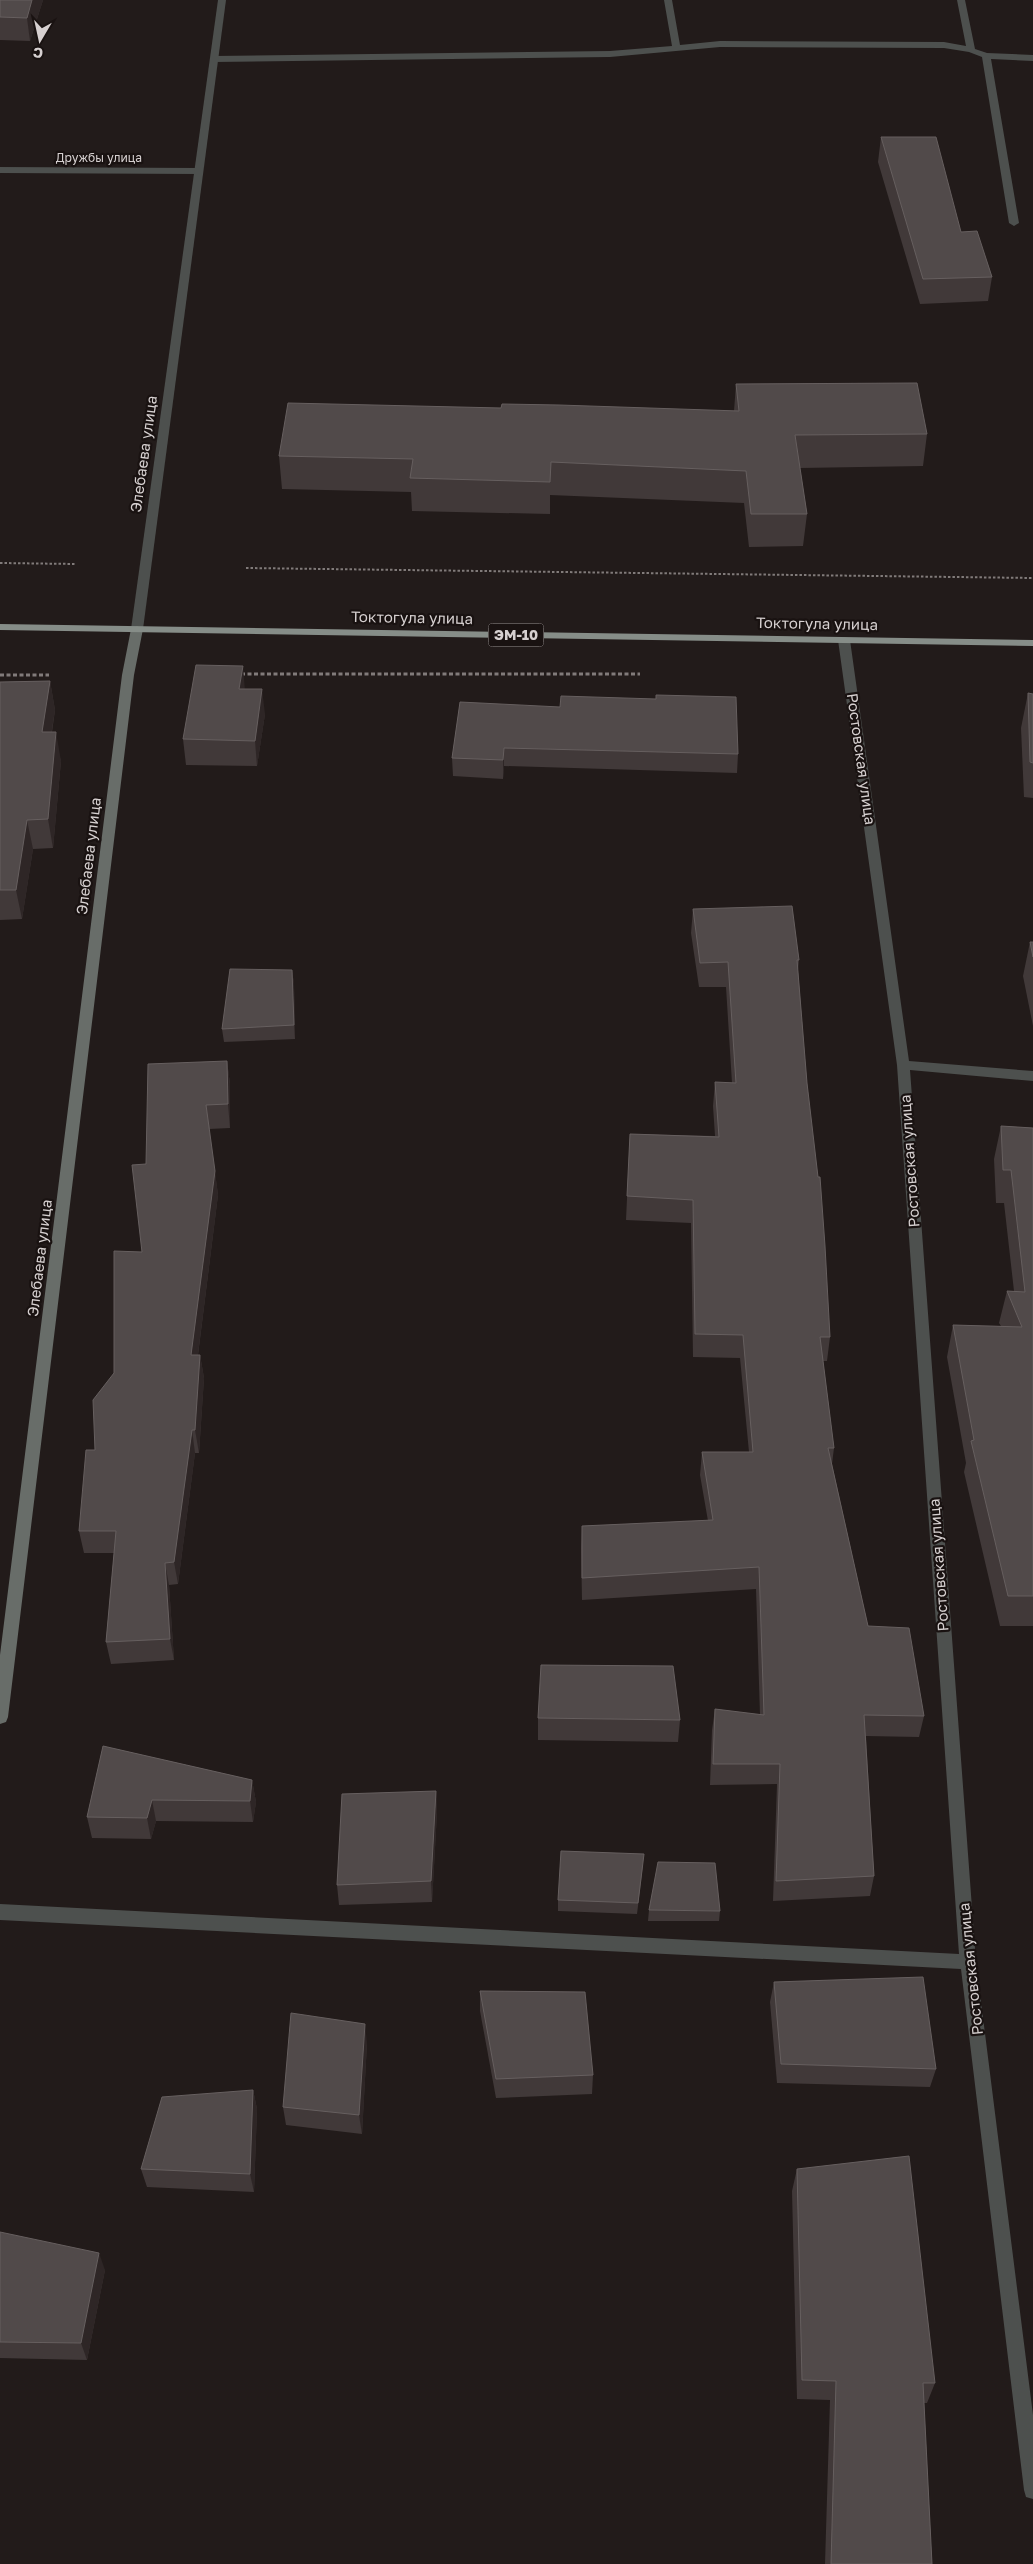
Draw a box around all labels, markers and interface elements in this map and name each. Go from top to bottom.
north arrow [15,15,65,65]
text: С [32,44,44,63]
street label: Дружбы улица [56,150,142,165]
street label: Элебаева улица [126,394,160,514]
street label: Токтогула улица [351,607,473,627]
street label: Токтогула улица [756,613,878,633]
road number: ЭМ-10 [488,624,544,646]
street label: Ростовская улица [844,692,880,826]
street label: Элебаева улица [72,796,104,916]
street label: Ростовская улица [895,1094,923,1228]
street label: Элебаева улица [23,1198,55,1318]
street label: Ростовская улица [924,1498,952,1632]
street label: Ростовская улица [954,1902,986,2036]

